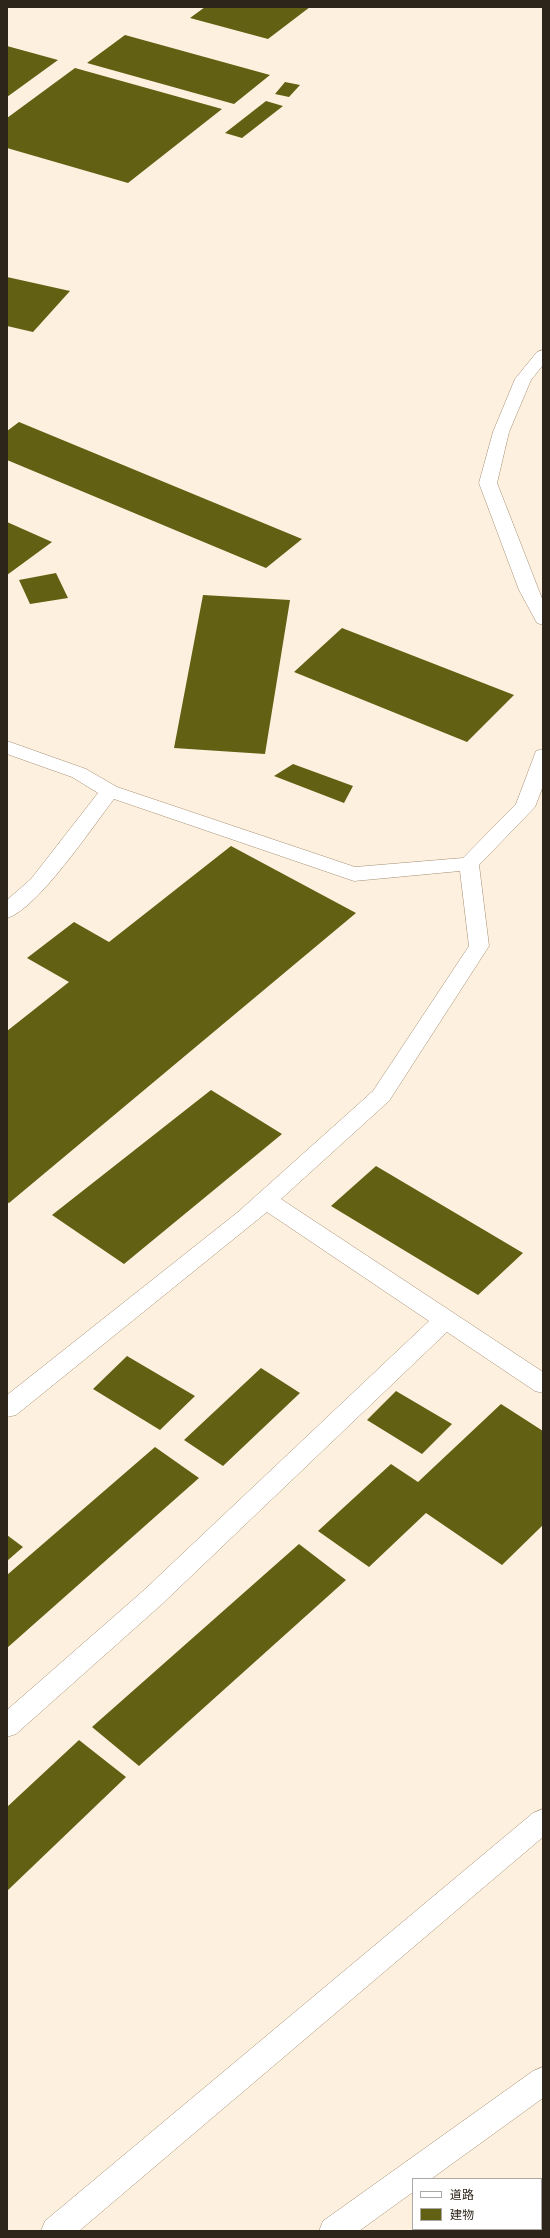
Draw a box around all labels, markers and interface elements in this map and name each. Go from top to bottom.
legend [412,2178,542,2230]
text: 道路 [450,2187,474,2204]
text: 建物 [450,2207,474,2224]

